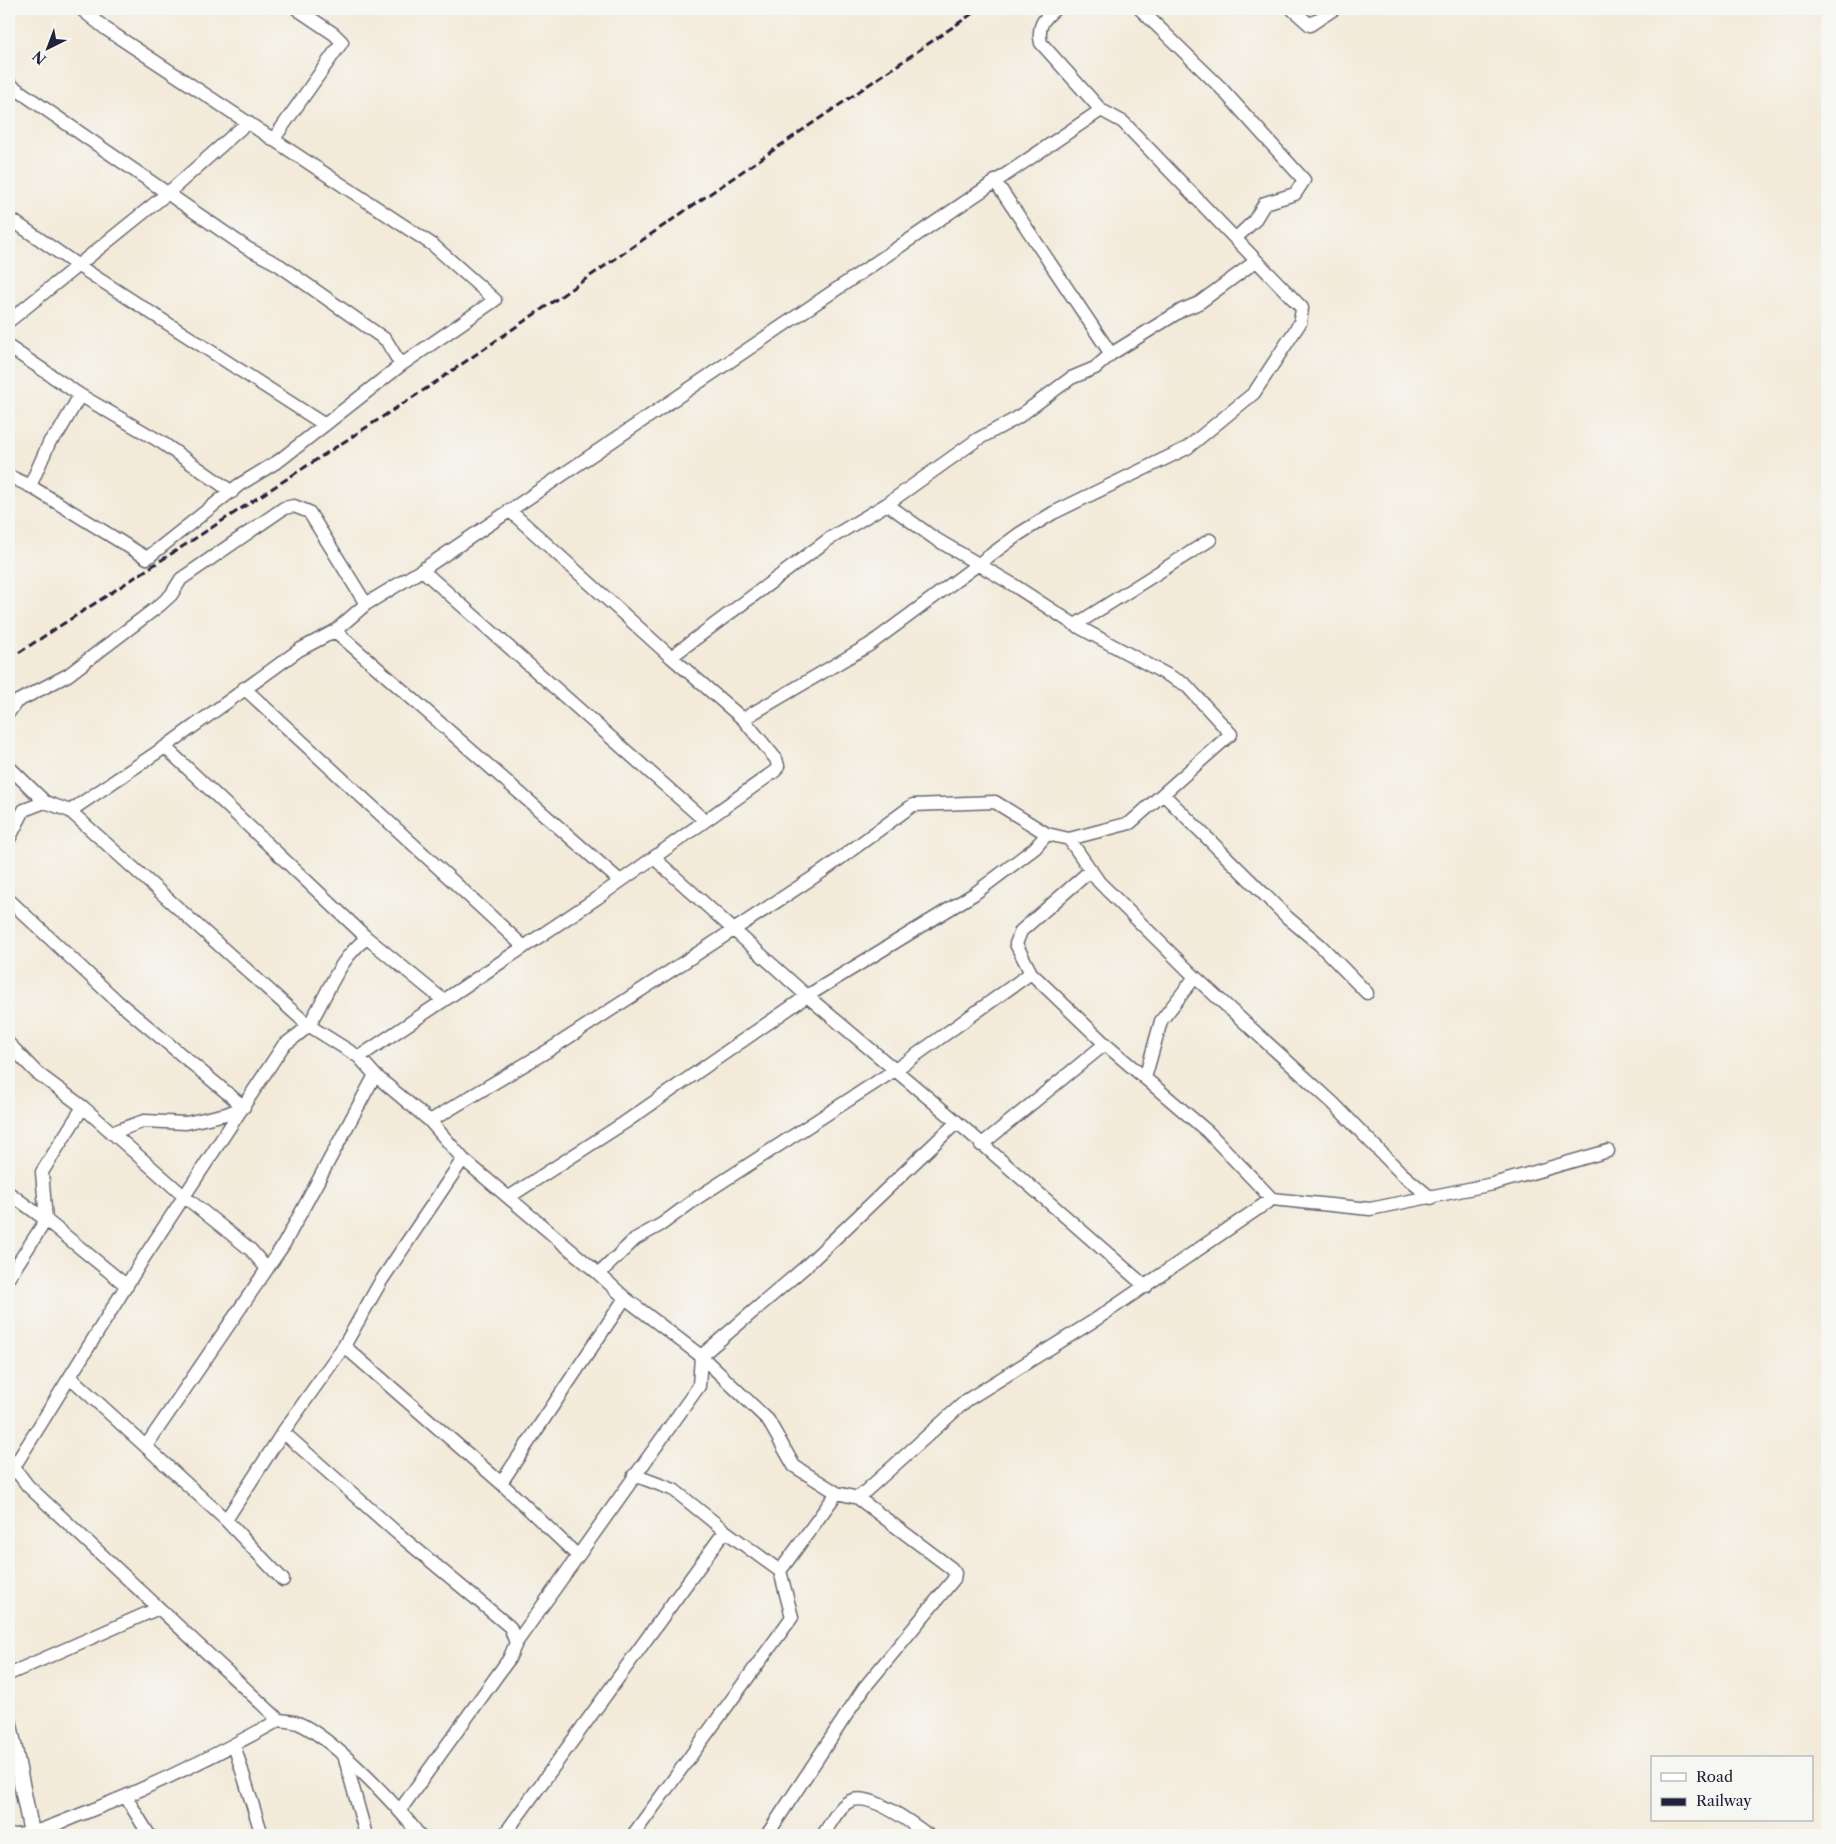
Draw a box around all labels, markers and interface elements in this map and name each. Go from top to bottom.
north arrow [22,22,72,72]
text: N [29,47,50,68]
legend [1651,1756,1814,1822]
text: Road [1696,1767,1733,1786]
text: Railway [1696,1791,1752,1810]

